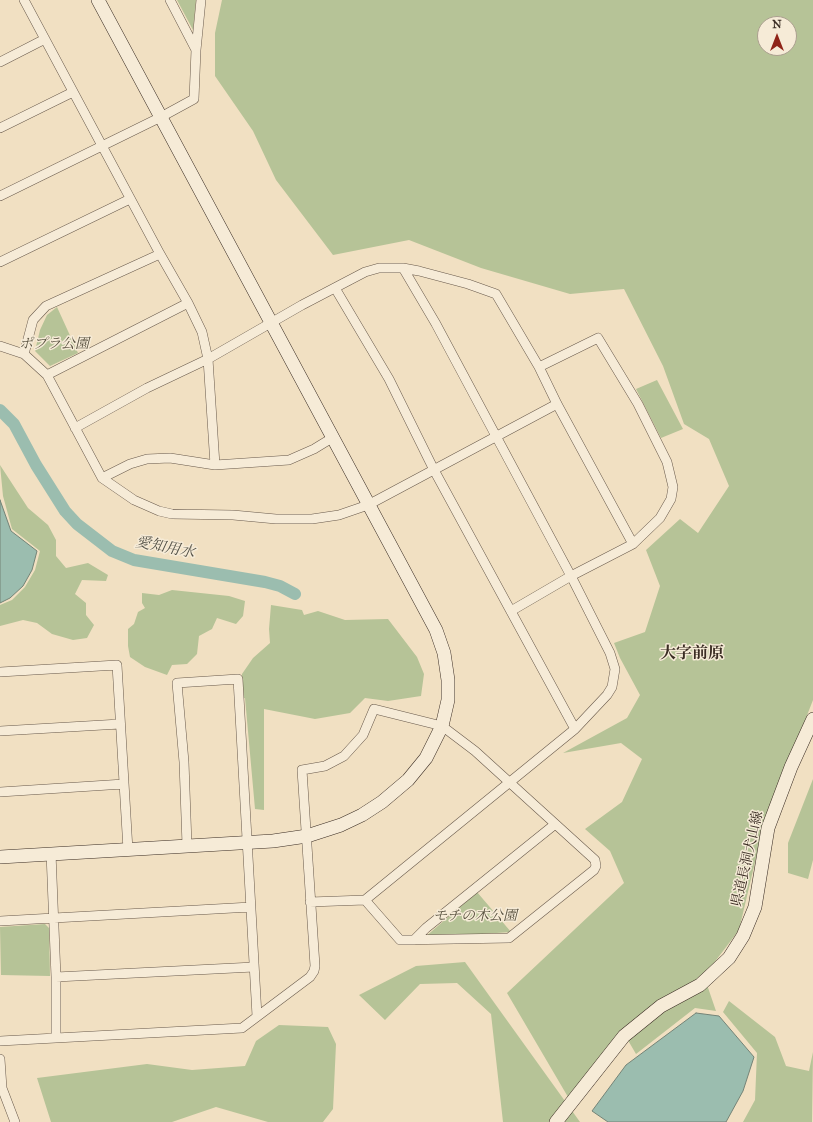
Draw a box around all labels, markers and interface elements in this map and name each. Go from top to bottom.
north arrow [757,16,797,56]
text: N [772,18,782,31]
park label: ポプラ公園 [19,337,89,353]
water label: 愛知用水 [134,533,196,563]
district label: 大字前原 [660,644,724,664]
street label: 県道長洞犬山線 [729,809,767,909]
park label: モチの木公園 [433,909,517,925]

